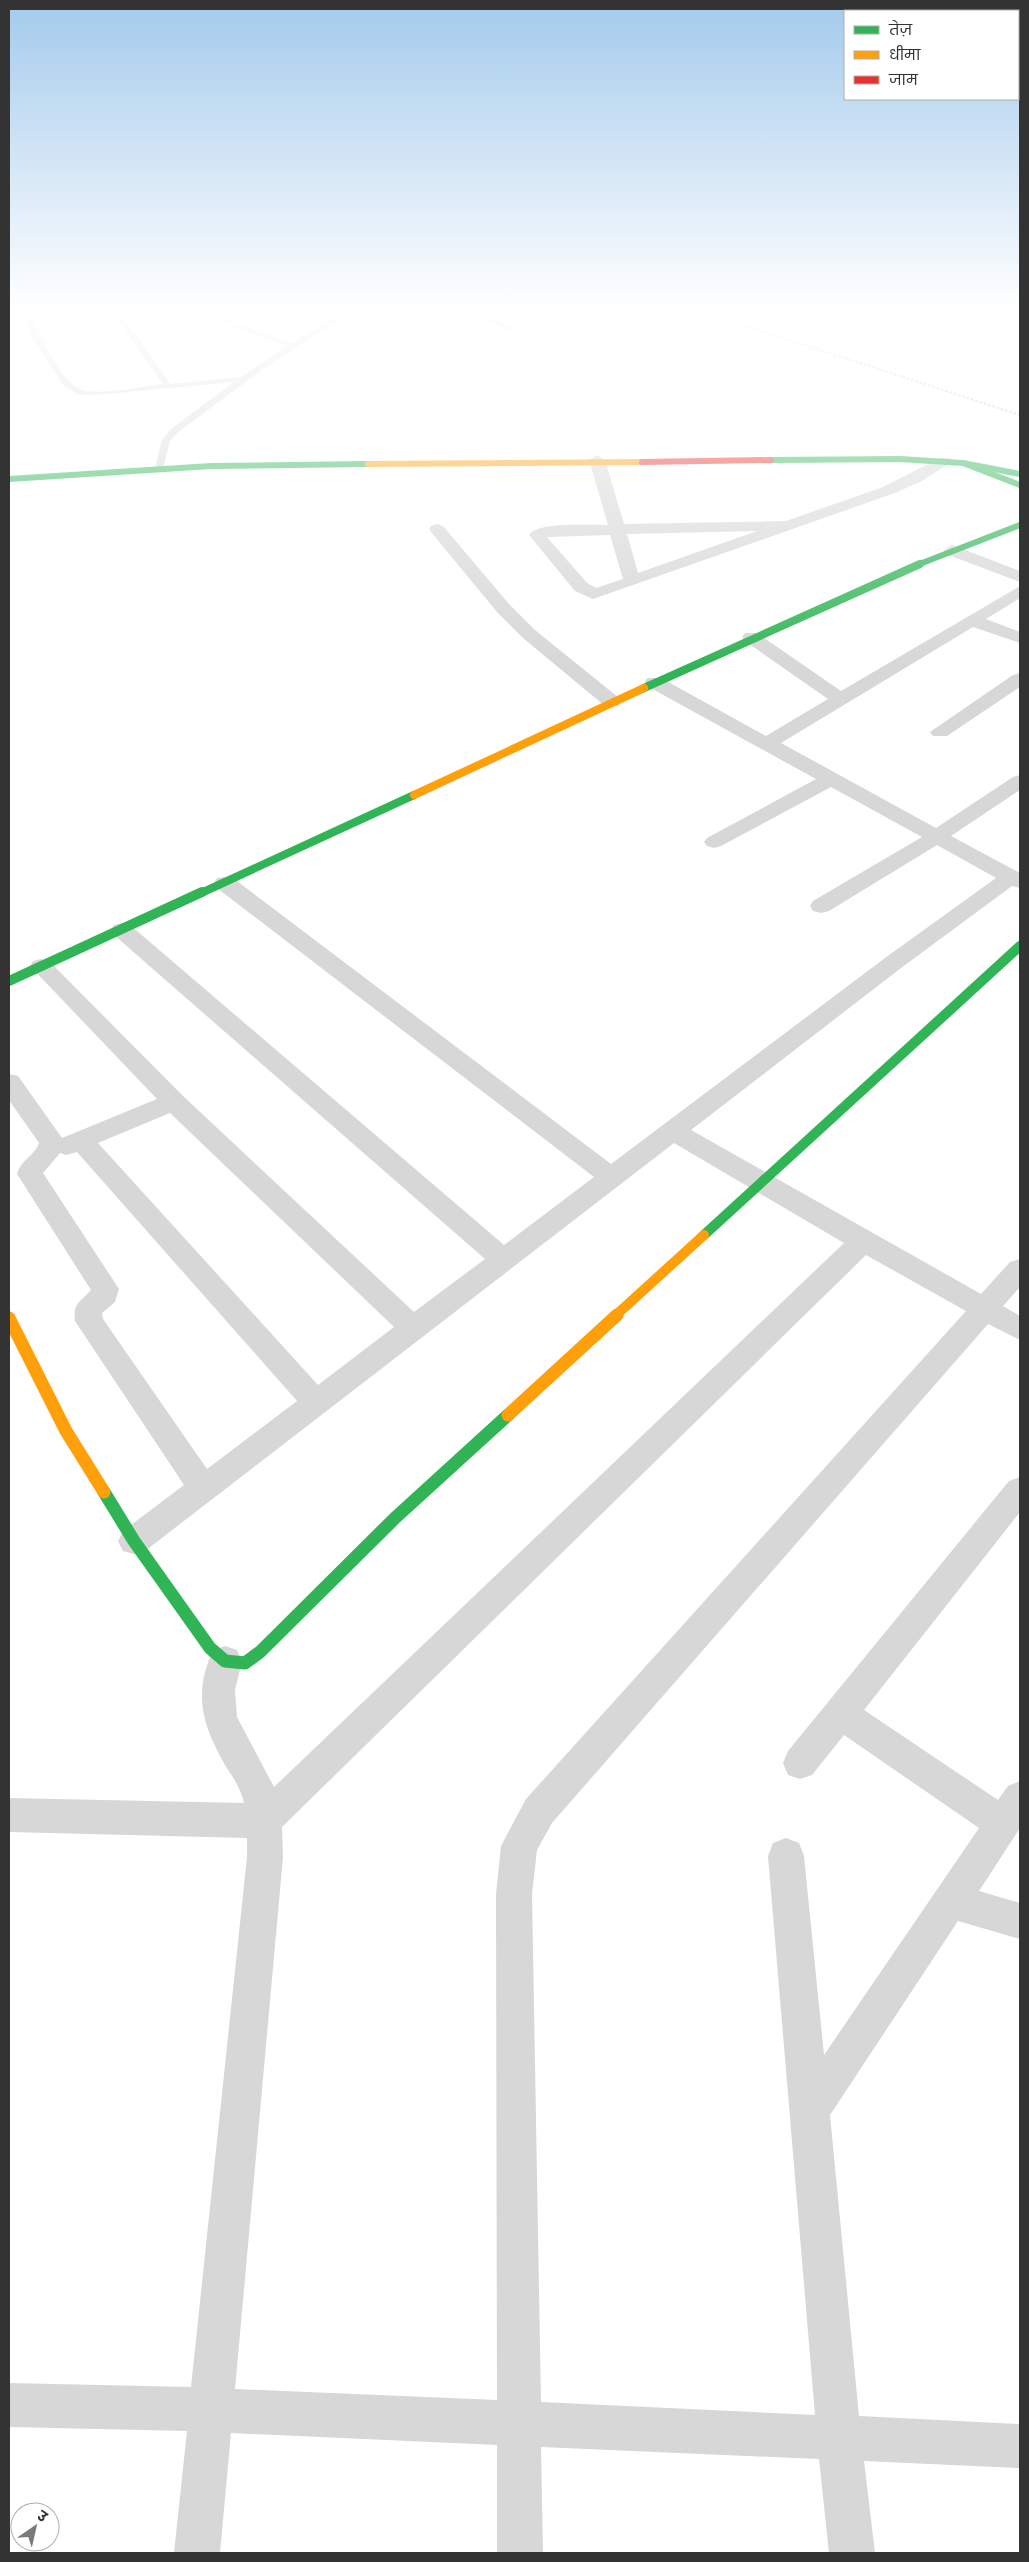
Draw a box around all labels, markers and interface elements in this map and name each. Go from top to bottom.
legend [844,10,1019,100]
text: तेज़ [888,19,912,40]
text: धीमा [889,44,921,65]
text: जाम [888,69,919,90]
north arrow [10,2502,60,2552]
text: उ [33,2505,52,2527]

